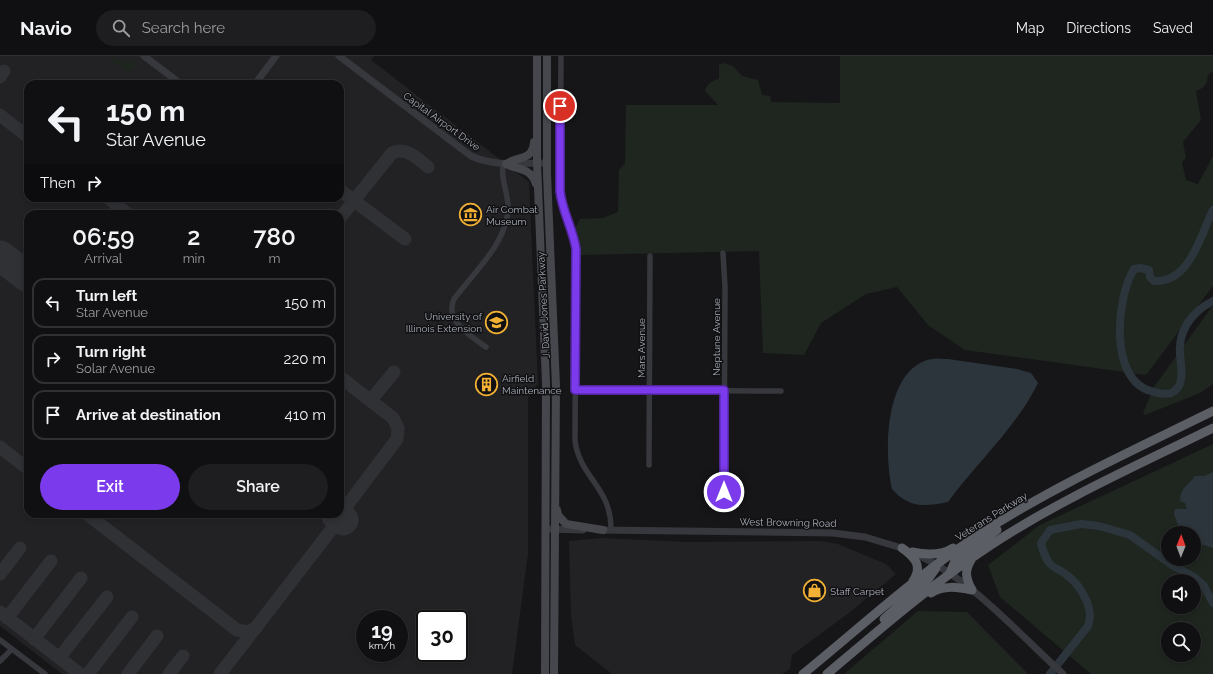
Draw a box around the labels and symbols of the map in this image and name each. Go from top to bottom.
pin [543,89,577,123]
street label: Capital Airport Drive [401,90,482,153]
museum icon: Air Combat Museum [458,202,484,228]
place label: Air Combat Museum [486,204,538,227]
street label: J. David Jones Parkway [535,251,552,358]
street label: Neptune Avenue [711,298,722,376]
school or university icon: University of Illinois Extension [484,309,510,335]
place label: University of Illinois Extension [406,311,483,334]
street label: Mars Avenue [636,318,647,378]
building icon: Airfield Maintenance [473,371,499,397]
place label: Airfield Maintenance [502,373,562,396]
position arrow [703,471,745,513]
street label: Veterans Parkway [953,490,1030,543]
street label: West Browning Road [739,516,837,529]
north arrow [1161,526,1201,566]
shop icon: Staff Carpet [801,578,827,604]
place label: Staff Carpet [830,586,885,597]
speed limit sign: 30 [416,610,468,662]

